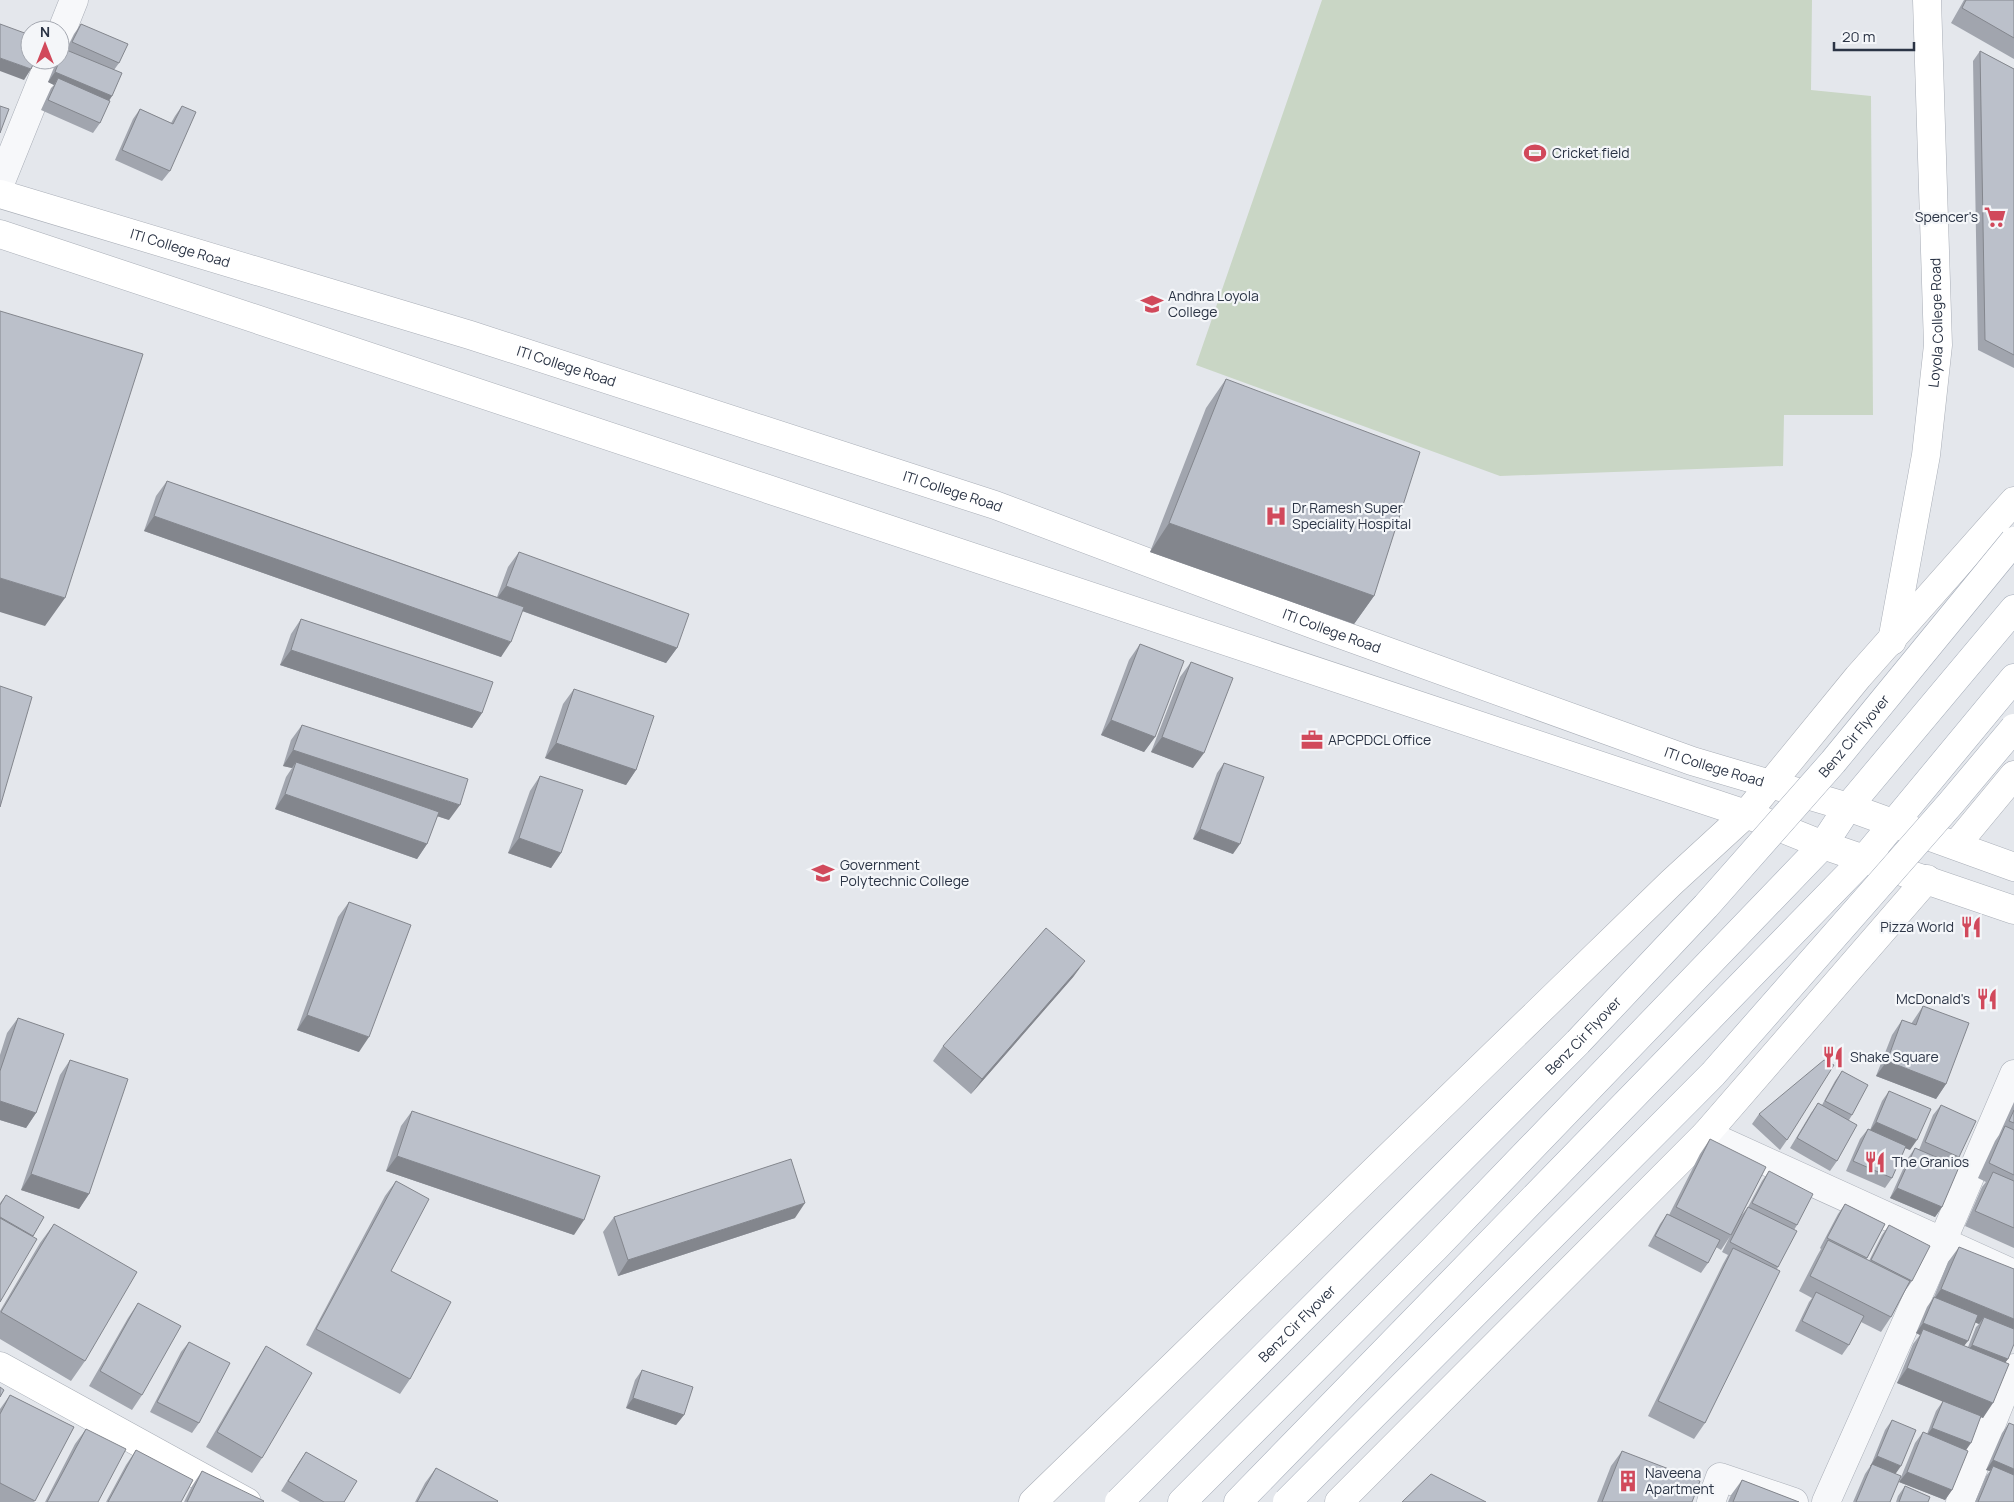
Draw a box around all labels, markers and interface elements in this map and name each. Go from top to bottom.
north arrow [20,20,70,70]
scale bar [1834,20,1914,52]
text: N [40,22,50,41]
text: 20 m [1842,26,1875,47]
sports icon: Cricket field [1522,140,1548,166]
place label: Cricket field [1552,143,1630,162]
supermarket icon: Spencer's [1982,204,2008,230]
place label: Spencer's [1915,207,1978,226]
street label: ITI College Road [128,224,232,271]
street label: Loyola College Road [1923,257,1947,388]
place label: Andhra Loyola College [1168,286,1259,321]
school or university icon: Andhra Loyola College [1139,291,1165,317]
street label: ITI College Road [514,341,619,391]
street label: ITI College Road [901,466,1005,516]
place label: Dr Ramesh Super Speciality Hospital [1292,498,1411,533]
hospital icon: Dr Ramesh Super Speciality Hospital [1263,503,1289,529]
street label: ITI College Road [1280,604,1384,657]
street label: Benz Cir Flyover [1814,690,1893,781]
office icon: APCPDCL Office [1299,727,1325,753]
place label: APCPDCL Office [1328,730,1431,749]
street label: ITI College Road [1662,742,1766,791]
place label: Government Polytechnic College [840,855,969,890]
school or university icon: Government Polytechnic College [810,860,836,886]
restaurant icon: Pizza World [1958,914,1984,940]
place label: Pizza World [1880,917,1954,936]
restaurant icon: McDonald's [1974,986,2000,1012]
place label: McDonald's [1896,989,1970,1008]
street label: Benz Cir Flyover [1541,992,1625,1079]
restaurant icon: Shake Square [1820,1044,1846,1070]
place label: Shake Square [1850,1047,1939,1066]
restaurant icon: The Granios [1862,1149,1888,1175]
place label: The Granios [1892,1152,1969,1171]
street label: Benz Cir Flyover [1254,1280,1339,1366]
place label: Naveena Apartment [1645,1463,1715,1498]
building icon: Naveena Apartment [1615,1468,1641,1494]

